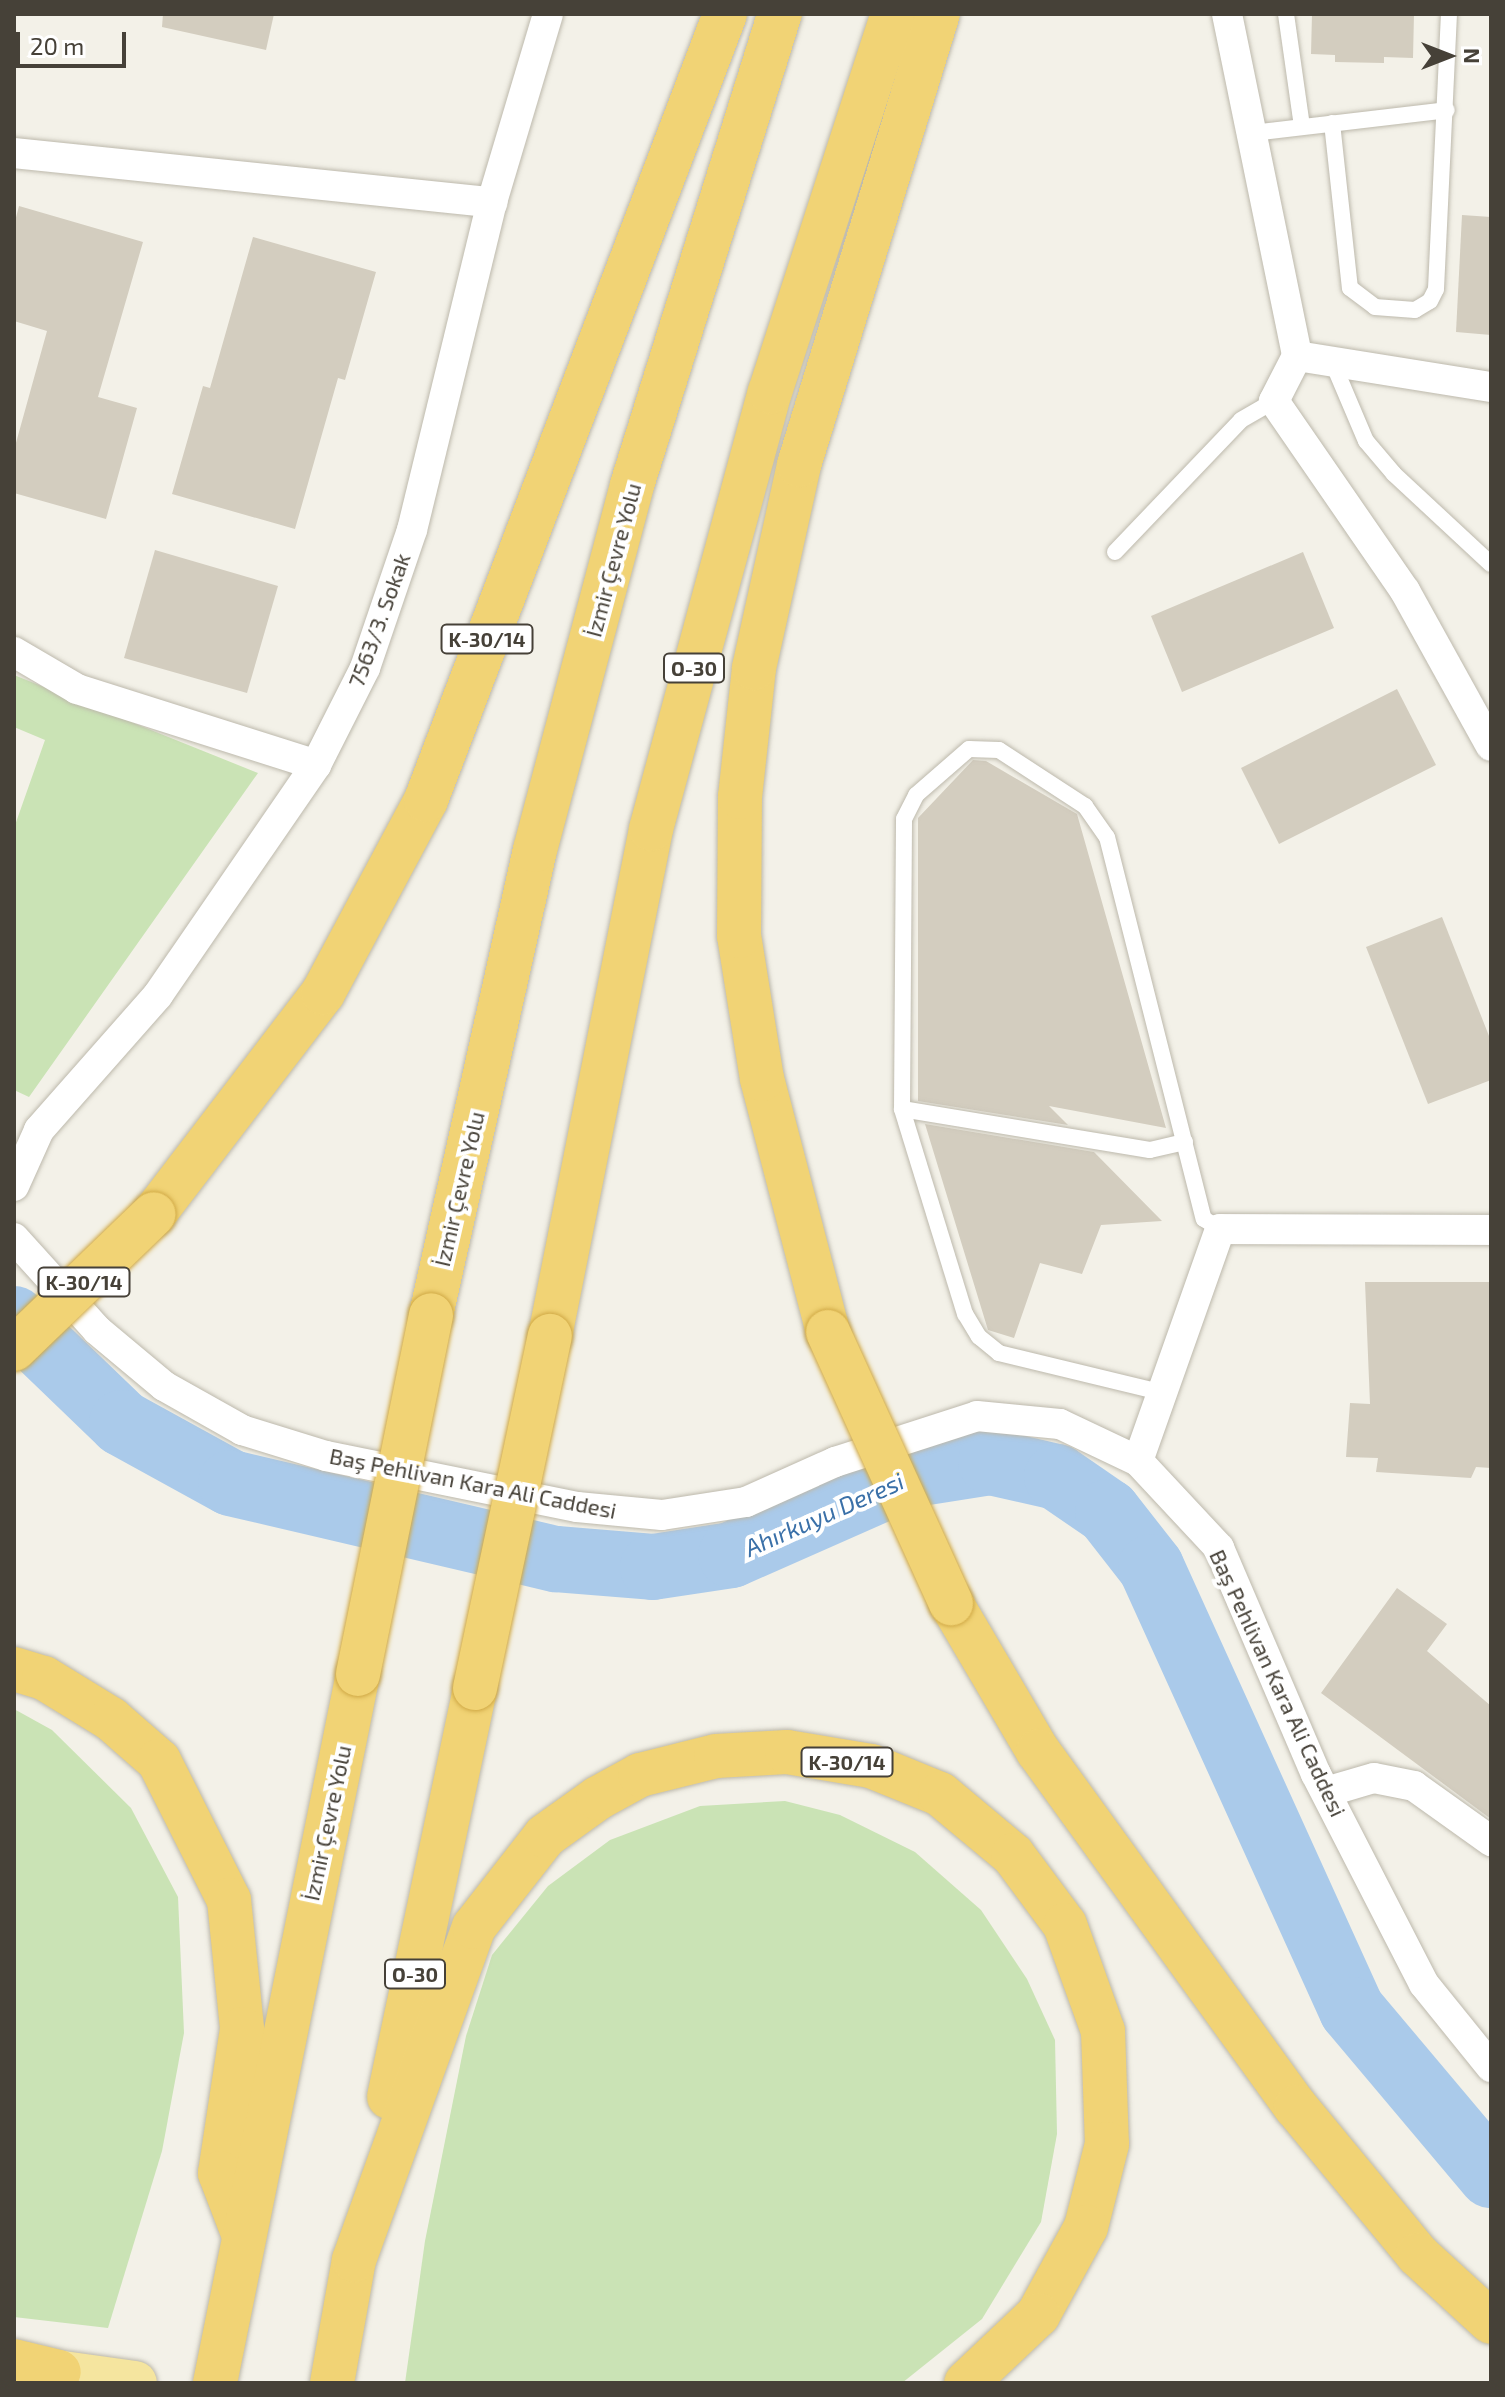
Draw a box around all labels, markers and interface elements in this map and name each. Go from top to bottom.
scale bar [20,16,130,66]
north arrow [1409,16,1489,96]
text: 20 m [30,31,84,60]
text: N [1460,48,1486,64]
street label: İzmir Çevre Yolu [580,480,646,640]
street label: 7563/3. Sokak [343,549,415,691]
road number: K-30/14 [439,623,535,655]
road number: O-30 [662,652,726,684]
street label: İzmir Çevre Yolu [428,1108,490,1270]
road number: K-30/14 [36,1266,132,1298]
street label: Baş Pehlivan Kara Ali Caddesi [327,1442,619,1524]
water label: Ahırkuyu Deresi [740,1466,908,1562]
street label: Baş Pehlivan Kara Ali Caddesi [1204,1545,1352,1821]
street label: İzmir Çevre Yolu [298,1742,356,1904]
road number: K-30/14 [799,1746,895,1778]
road number: O-30 [383,1958,447,1990]

